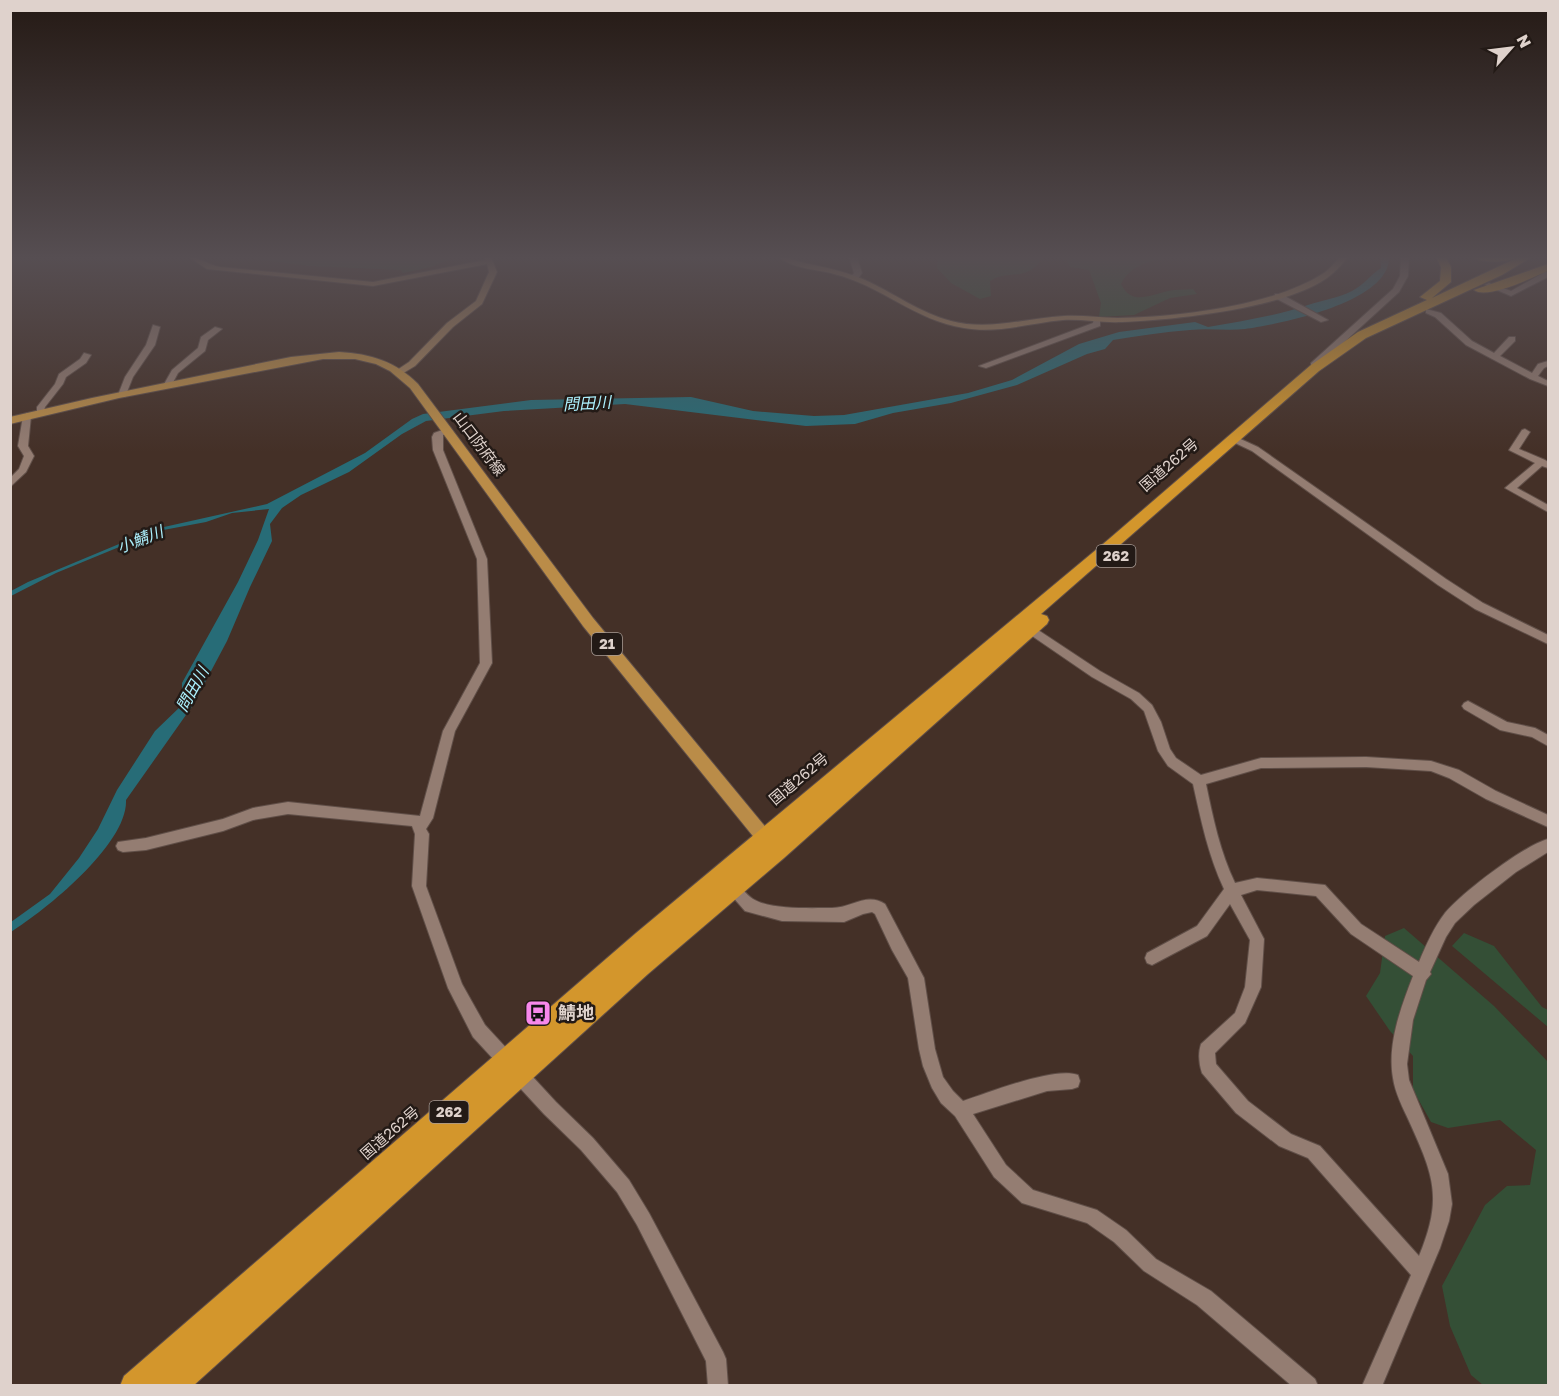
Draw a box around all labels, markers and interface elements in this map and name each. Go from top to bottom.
north arrow [1481,18,1541,78]
text: N [1513,31,1536,51]
water label: 問田川 [563,392,613,414]
street label: 山口防府線 [450,408,510,479]
street label: 国道262号 [1135,434,1201,494]
water label: 小鯖川 [114,520,168,557]
road number: 262 [1096,545,1136,567]
road number: 21 [592,633,622,655]
water label: 問田川 [172,661,213,715]
street label: 国道262号 [765,748,832,808]
bus stop icon: 鯖地 [523,998,553,1028]
place label: 鯖地 [558,1001,594,1023]
road number: 262 [430,1101,468,1123]
street label: 国道262号 [356,1102,422,1162]

